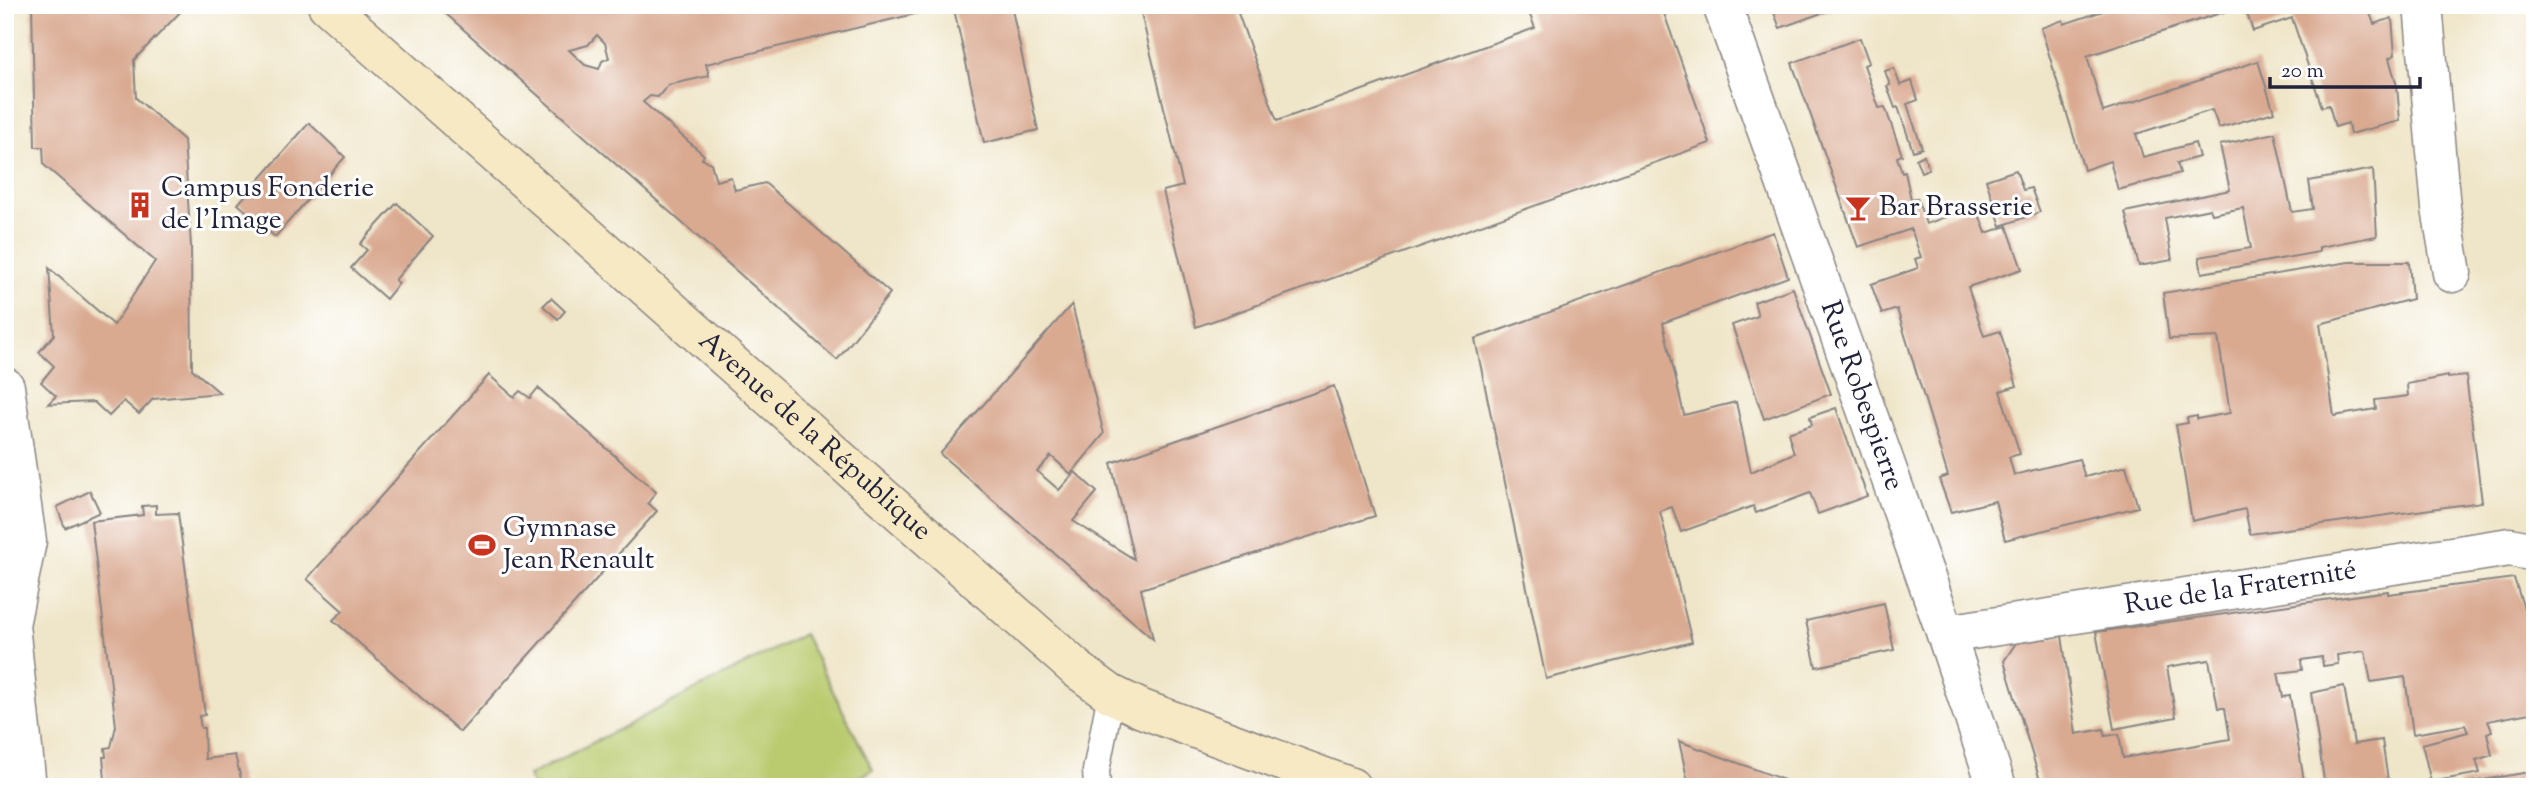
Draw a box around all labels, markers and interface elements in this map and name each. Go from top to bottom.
scale bar [2270,46,2421,90]
text: 20 m [2281,57,2324,87]
place label: Campus Fonderie de l'Image [161,169,374,241]
place label: Bar Brasserie [1879,188,2033,228]
building icon: Campus Fonderie de l'Image [125,190,155,220]
bar icon: Bar Brasserie [1843,193,1873,223]
street label: Rue Robespierre [1809,296,1913,496]
street label: Avenue de la République [689,322,940,551]
place label: Gymnase Jean Renault [501,509,655,581]
sports icon: Gymnase Jean Renault [467,530,497,560]
street label: Rue de la Fraternité [2122,551,2359,626]

